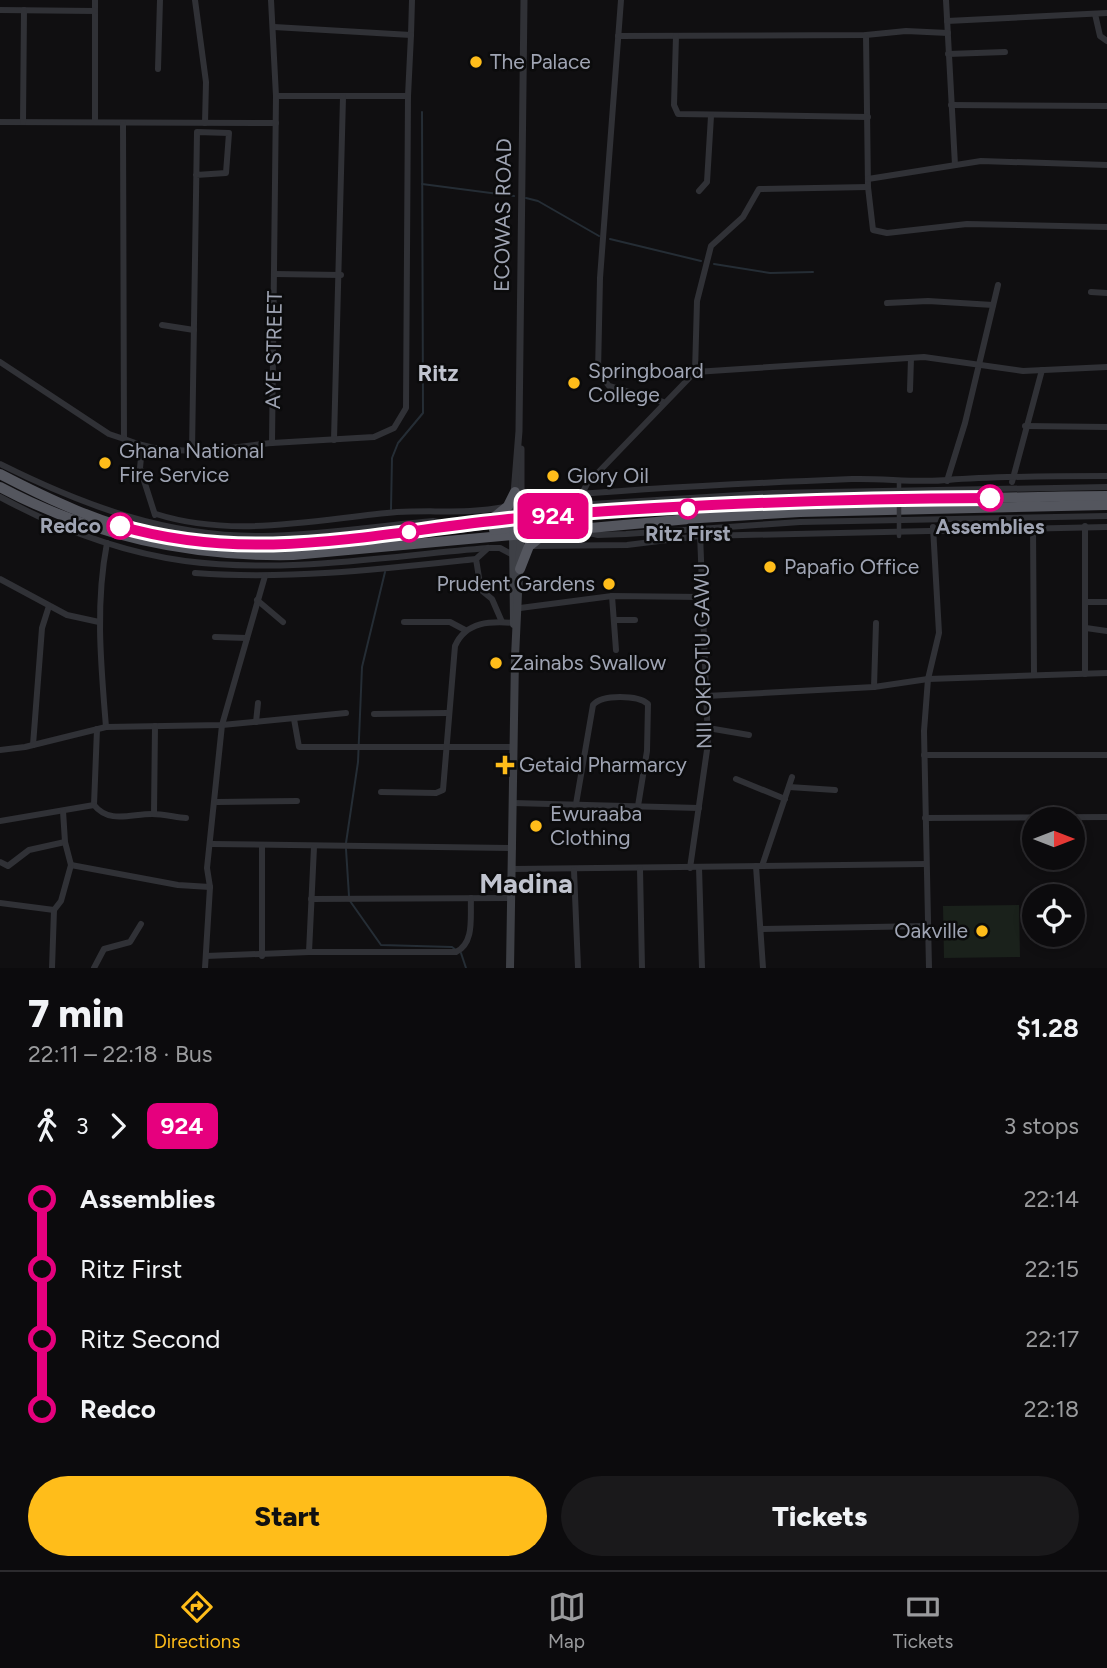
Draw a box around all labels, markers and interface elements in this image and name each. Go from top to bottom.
place label: The Palace [490,49,591,74]
marker: The Palace [468,54,484,70]
street label: ECOWAS ROAD [489,138,516,292]
street label: AYE STREET [260,290,287,409]
place label: Springboard College [588,358,704,407]
district label: Ritz [417,359,459,387]
marker: Springboard College [566,375,582,391]
place label: Ghana National Fire Service [119,438,264,487]
marker: Ghana National Fire Service [97,455,113,471]
place label: Glory Oil [567,463,649,488]
marker: Glory Oil [545,468,561,484]
marker: Assemblies [977,485,1003,511]
line badge: 924 [513,493,593,539]
marker: Ritz First [678,499,698,519]
text: 924 [531,501,575,530]
place label: Redco [40,513,101,538]
marker: Redco [107,513,133,539]
place label: Assemblies [935,514,1045,539]
place label: Ritz First [645,521,731,546]
unlabelled marker [399,522,419,542]
place label: Papafio Office [784,554,919,579]
marker: Papafio Office [762,559,778,575]
street label: NII OKPOTU GAWU [688,563,717,749]
place label: Prudent Gardens [436,571,595,596]
marker: Prudent Gardens [601,576,617,592]
place label: Zainabs Swallow [510,650,667,675]
marker: Zainabs Swallow [488,655,504,671]
place label: Getaid Pharmarcy [519,752,687,777]
marker: Getaid Pharmarcy [497,757,513,773]
place label: Ewuraaba Clothing [550,801,642,850]
north arrow [1022,807,1085,870]
map controls [1022,807,1085,947]
marker: Ewuraaba Clothing [528,818,544,834]
district label: Madina [479,866,573,900]
button: locate [1022,884,1085,947]
place label: Oakville [894,918,968,943]
marker: Oakville [974,923,990,939]
text: 7 min [28,991,124,1037]
text: $1.28 [1016,1012,1079,1044]
text: 22:11 – 22:18 · Bus [28,1040,213,1068]
icon: walk [28,1107,66,1145]
icon: forward [99,1107,137,1145]
text: 924 [161,1111,204,1140]
text: 3 [76,1112,89,1140]
text: 3 stops [1004,1112,1079,1140]
text: Assemblies [80,1183,215,1215]
text: 22:14 [1024,1185,1079,1213]
text: Ritz First [80,1253,182,1285]
text: 22:15 [1025,1255,1079,1283]
text: Ritz Second [80,1323,220,1355]
text: 22:17 [1026,1325,1079,1353]
text: Redco [80,1393,156,1425]
text: 22:18 [1024,1395,1079,1423]
button: Start [28,1476,547,1556]
button: Tickets [561,1476,1079,1556]
tab: Directions [154,1588,240,1653]
tab: Map [548,1588,586,1653]
tab: Tickets [893,1588,953,1653]

